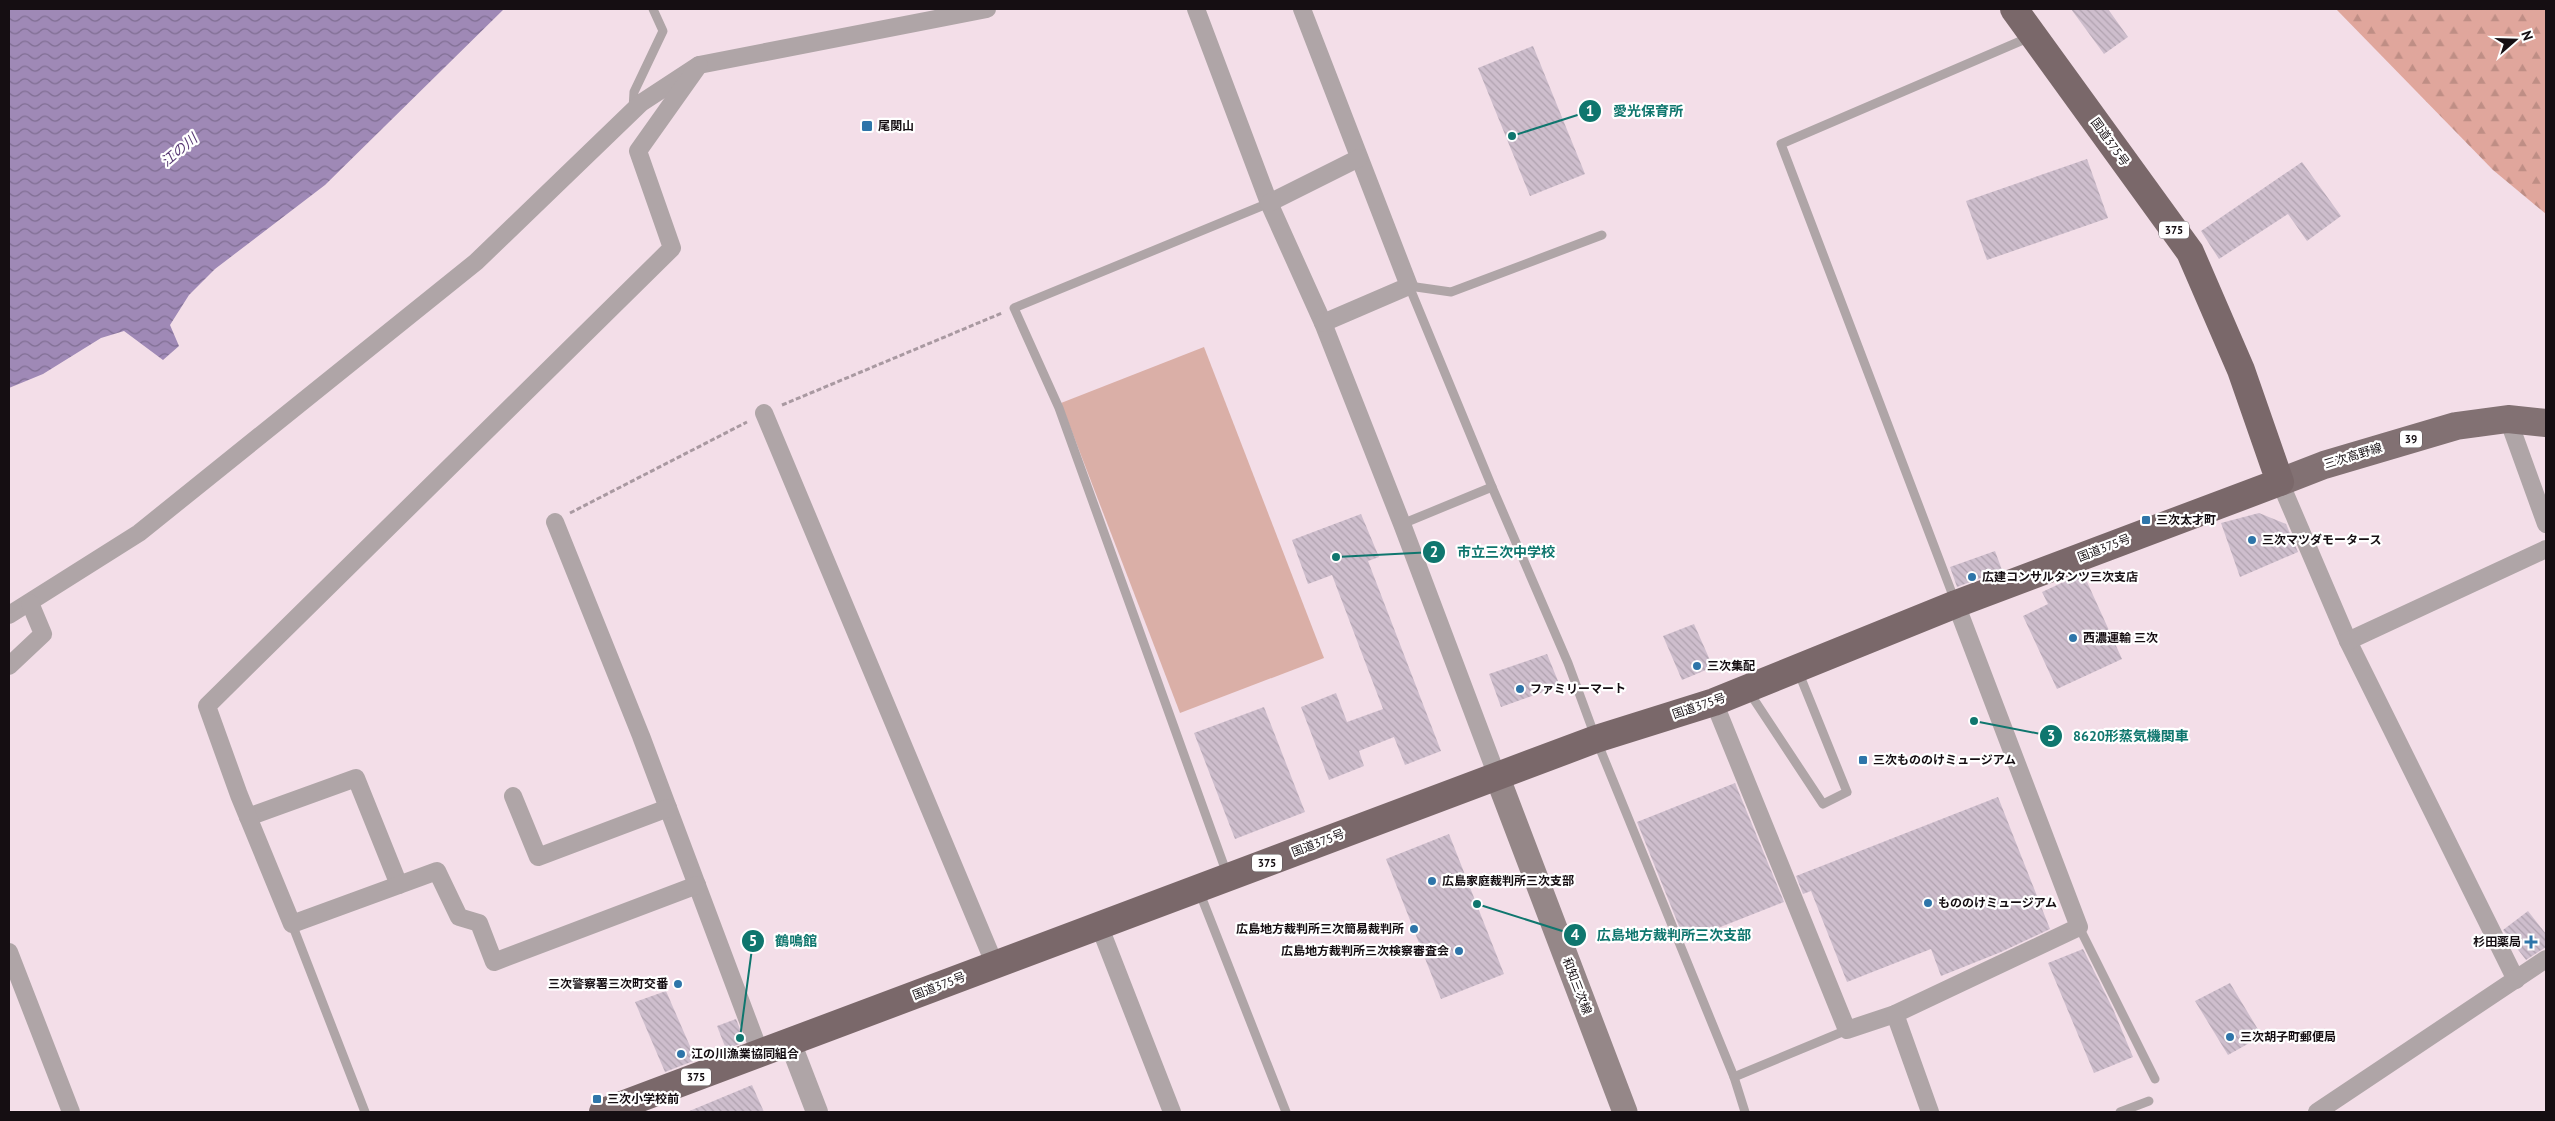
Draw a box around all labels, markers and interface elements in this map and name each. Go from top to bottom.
north arrow [2490,15,2540,65]
text: N [2517,28,2537,43]
callout: 愛光保育所 [1578,96,1693,125]
text: 1 [1586,101,1594,120]
text: 愛光保育所 [1613,102,1683,120]
street label: 国道375号 [2088,115,2133,169]
place label: 尾関山 [878,118,914,133]
marker: 尾関山 [860,119,874,133]
water label: 江の川 [157,128,202,170]
road number: 375 [2159,222,2189,238]
road number: 39 [2400,430,2422,448]
street label: 三次高野線 [2322,440,2384,471]
place label: 三次太才町 [2156,512,2216,527]
marker: 三次太才町 [2140,514,2152,526]
street label: 国道375号 [2075,531,2132,565]
place label: 三次マツダモータース [2262,532,2381,547]
marker: 三次マツダモータース [2246,534,2258,546]
callout: 市立三次中学校 [1422,537,1565,566]
text: 2 [1430,542,1438,561]
text: 市立三次中学校 [1457,543,1555,561]
place label: 広建コンサルタンツ三次支店 [1982,569,2138,584]
marker: 広建コンサルタンツ三次支店 [1966,571,1978,583]
place label: 西濃運輸 三次 [2083,630,2158,645]
marker: 西濃運輸 三次 [2067,632,2079,644]
place label: 三次集配 [1707,658,1755,673]
marker: 三次集配 [1691,660,1703,672]
place label: ファミリーマート [1530,681,1626,696]
marker: ファミリーマート [1514,683,1526,695]
street label: 国道375号 [1670,689,1728,722]
callout: 8620形蒸気機関車 [2038,721,2199,750]
text: 3 [2047,726,2055,745]
text: 8620形蒸気機関車 [2073,727,2189,745]
place label: 三次もののけミュージアム [1873,752,2016,767]
marker: 三次もののけミュージアム [1857,754,1869,766]
street label: 国道375号 [1289,826,1346,860]
road number: 375 [1252,854,1282,871]
place label: 広島家庭裁判所三次支部 [1442,873,1574,888]
marker: 広島家庭裁判所三次支部 [1426,875,1438,887]
place label: もののけミュージアム [1938,895,2057,910]
marker: もののけミュージアム [1922,897,1934,909]
callout: 広島地方裁判所三次支部 [1562,920,1761,949]
place label: 広島地方裁判所三次簡易裁判所 [1236,921,1404,936]
marker: 広島地方裁判所三次簡易裁判所 [1408,923,1420,935]
text: 4 [1571,925,1580,944]
callout: 鶴鳴館 [740,926,827,955]
text: 広島地方裁判所三次支部 [1597,926,1751,944]
text: 5 [749,931,757,950]
text: 鶴鳴館 [775,932,817,950]
place label: 杉田薬局 [2473,934,2521,949]
marker: 杉田薬局 [2525,936,2537,948]
place label: 広島地方裁判所三次検察審査会 [1281,943,1449,958]
marker: 広島地方裁判所三次検察審査会 [1453,945,1465,957]
street label: 和知三次線 [1560,955,1595,1017]
street label: 国道375号 [910,969,967,1003]
place label: 三次警察署三次町交番 [548,976,669,991]
marker: 三次警察署三次町交番 [672,978,684,990]
place label: 三次胡子町郵便局 [2240,1029,2336,1044]
marker: 三次胡子町郵便局 [2224,1031,2236,1043]
place label: 江の川漁業協同組合 [691,1046,799,1061]
marker: 江の川漁業協同組合 [675,1048,687,1060]
road number: 375 [681,1068,711,1086]
place label: 三次小学校前 [607,1091,679,1106]
marker: 三次小学校前 [591,1093,603,1105]

